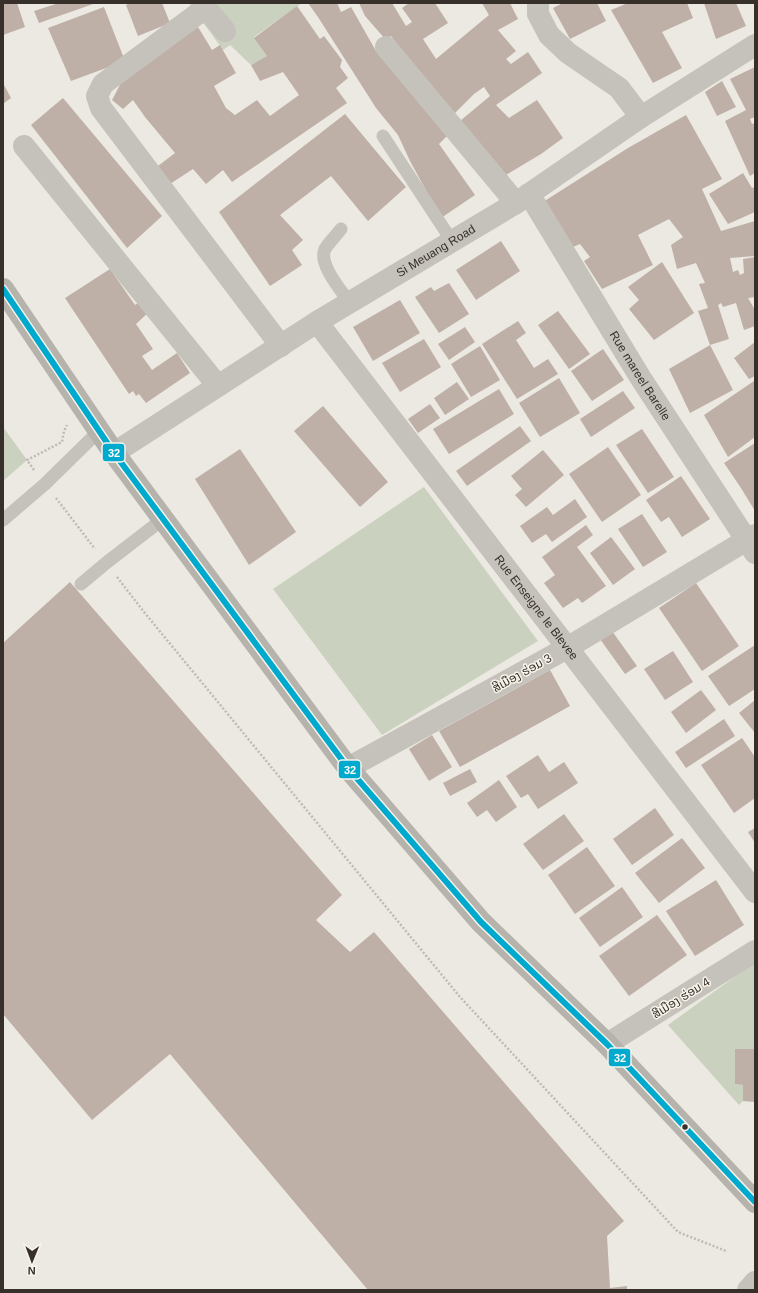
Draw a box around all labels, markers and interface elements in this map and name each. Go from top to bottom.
street label: Si Meuang Road [394,222,478,280]
street label: Rue mareel Barelle [607,329,674,423]
line badge: 32 [102,443,125,462]
text: 32 [108,447,120,459]
street label: Rue Enseigne le Blevee [492,552,581,663]
street label: ສີເມືອງ ຮ່ອມ 3 [490,651,554,695]
line badge: 32 [338,760,361,779]
text: 32 [344,764,356,776]
street label: ສີເມືອງ ຮ່ອມ 4 [649,974,713,1021]
line badge: 32 [608,1048,631,1067]
text: 32 [614,1052,626,1064]
unlabelled marker [680,1122,690,1132]
north arrow [12,1241,52,1281]
text: N [28,1265,36,1277]

